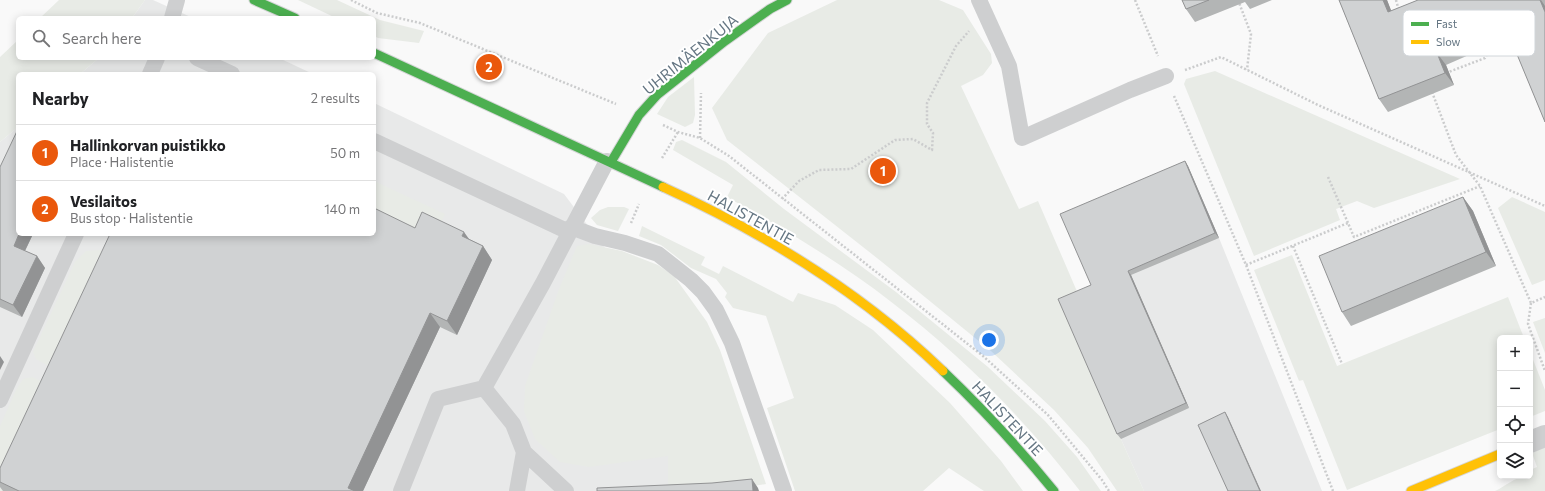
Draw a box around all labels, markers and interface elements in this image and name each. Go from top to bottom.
street label: UHRIMÄENKUJA [639,10,741,98]
legend [1403,10,1535,56]
search box [16,16,376,60]
text: Fast [1436,17,1458,30]
icon: search [30,27,52,49]
text: Search here [62,29,141,47]
text: Slow [1436,35,1461,48]
pin: 2 [476,52,502,82]
text: Nearby [32,88,89,109]
text: 2 results [311,90,360,106]
text: Hallinkorvan puistikko [70,136,226,154]
text: 1 [42,145,48,161]
text: 50 m [330,145,360,161]
text: Place · Halistentie [70,154,174,170]
pin: 1 [870,156,896,186]
street label: HALISTENTIE [705,186,797,248]
text: Vesilaitos [70,192,137,210]
text: 2 [41,201,49,217]
text: 140 m [324,201,360,217]
text: Bus stop · Halistentie [70,210,193,226]
your location [979,330,999,350]
map controls [1497,335,1533,479]
button: + [1497,335,1533,371]
button: − [1497,371,1533,407]
street label: HALISTENTIE [969,377,1047,459]
button: locate [1497,407,1533,443]
button: layers [1497,443,1533,479]

